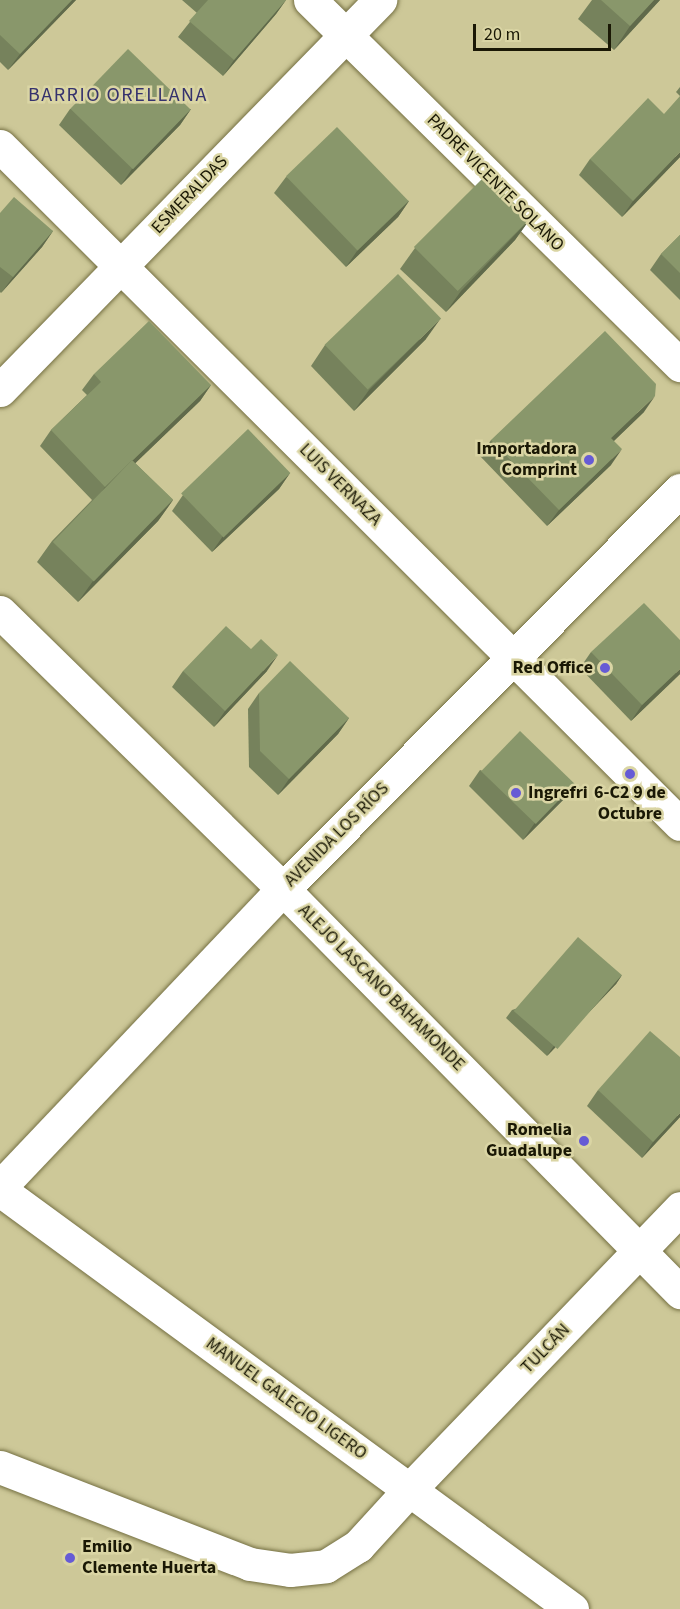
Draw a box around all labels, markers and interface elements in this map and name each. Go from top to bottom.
scale bar [476,12,614,50]
text: 20 m [484,22,520,47]
district label: BARRIO ORELLANA [28,83,208,107]
street label: PADRE VICENTE SOLANO [422,110,568,256]
street label: ESMERALDAS [147,151,233,239]
street label: LUIS VERNAZA [294,439,386,531]
place label: Importadora Comprint [476,439,577,482]
marker: Importadora Comprint [582,453,596,467]
place label: Red Office [513,657,593,679]
marker: Red Office [598,661,612,675]
marker: 6-C2 9 de Octubre [623,767,637,781]
street label: AVENIDA LOS RÍOS [280,778,394,892]
place label: Ingrefri [528,782,588,804]
place label: 6-C2 9 de Octubre [594,783,666,826]
marker: Ingrefri [509,786,523,800]
street label: ALEJO LASCANO BAHAMONDE [293,900,469,1076]
place label: Romelia Guadalupe [486,1120,572,1162]
marker: Romelia Guadalupe [577,1134,591,1148]
street label: TULCÁN [517,1319,575,1379]
street label: MANUEL GALECIO LIGERO [201,1333,371,1465]
place label: Emilio Clemente Huerta [82,1537,216,1580]
marker: Emilio Clemente Huerta [63,1551,77,1565]

